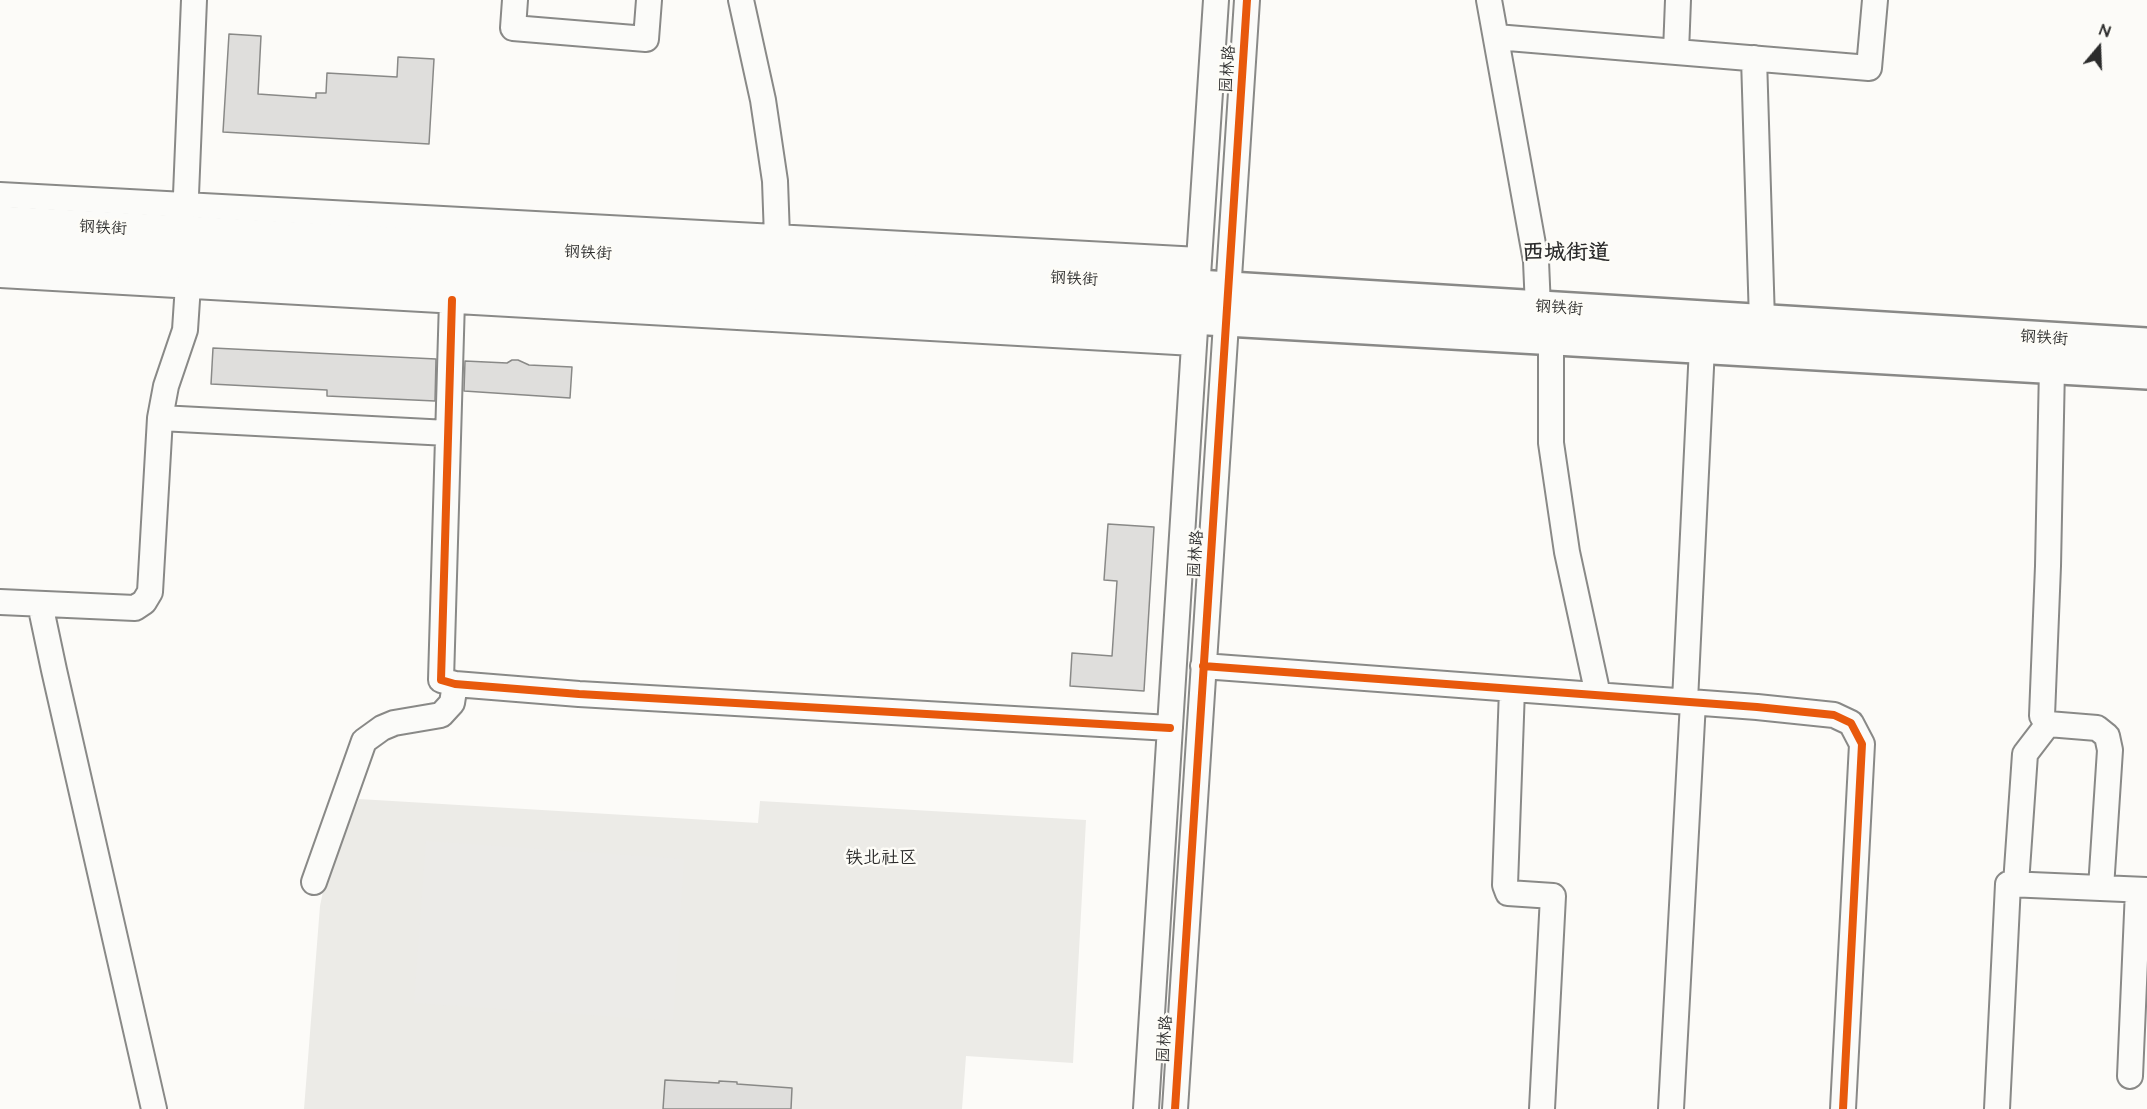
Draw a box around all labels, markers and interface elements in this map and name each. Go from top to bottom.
north arrow [2069,18,2129,78]
text: N [2097,19,2113,43]
street label: 园林路 [1218,44,1240,94]
street label: 钢铁街 [79,218,127,240]
district label: 西城街道 [1522,241,1610,267]
street label: 钢铁街 [564,243,612,265]
street label: 钢铁街 [1050,269,1098,291]
street label: 钢铁街 [1534,298,1584,320]
street label: 钢铁街 [2019,328,2069,350]
street label: 园林路 [1186,529,1208,579]
district label: 铁北社区 [845,848,917,870]
street label: 园林路 [1155,1014,1177,1064]

